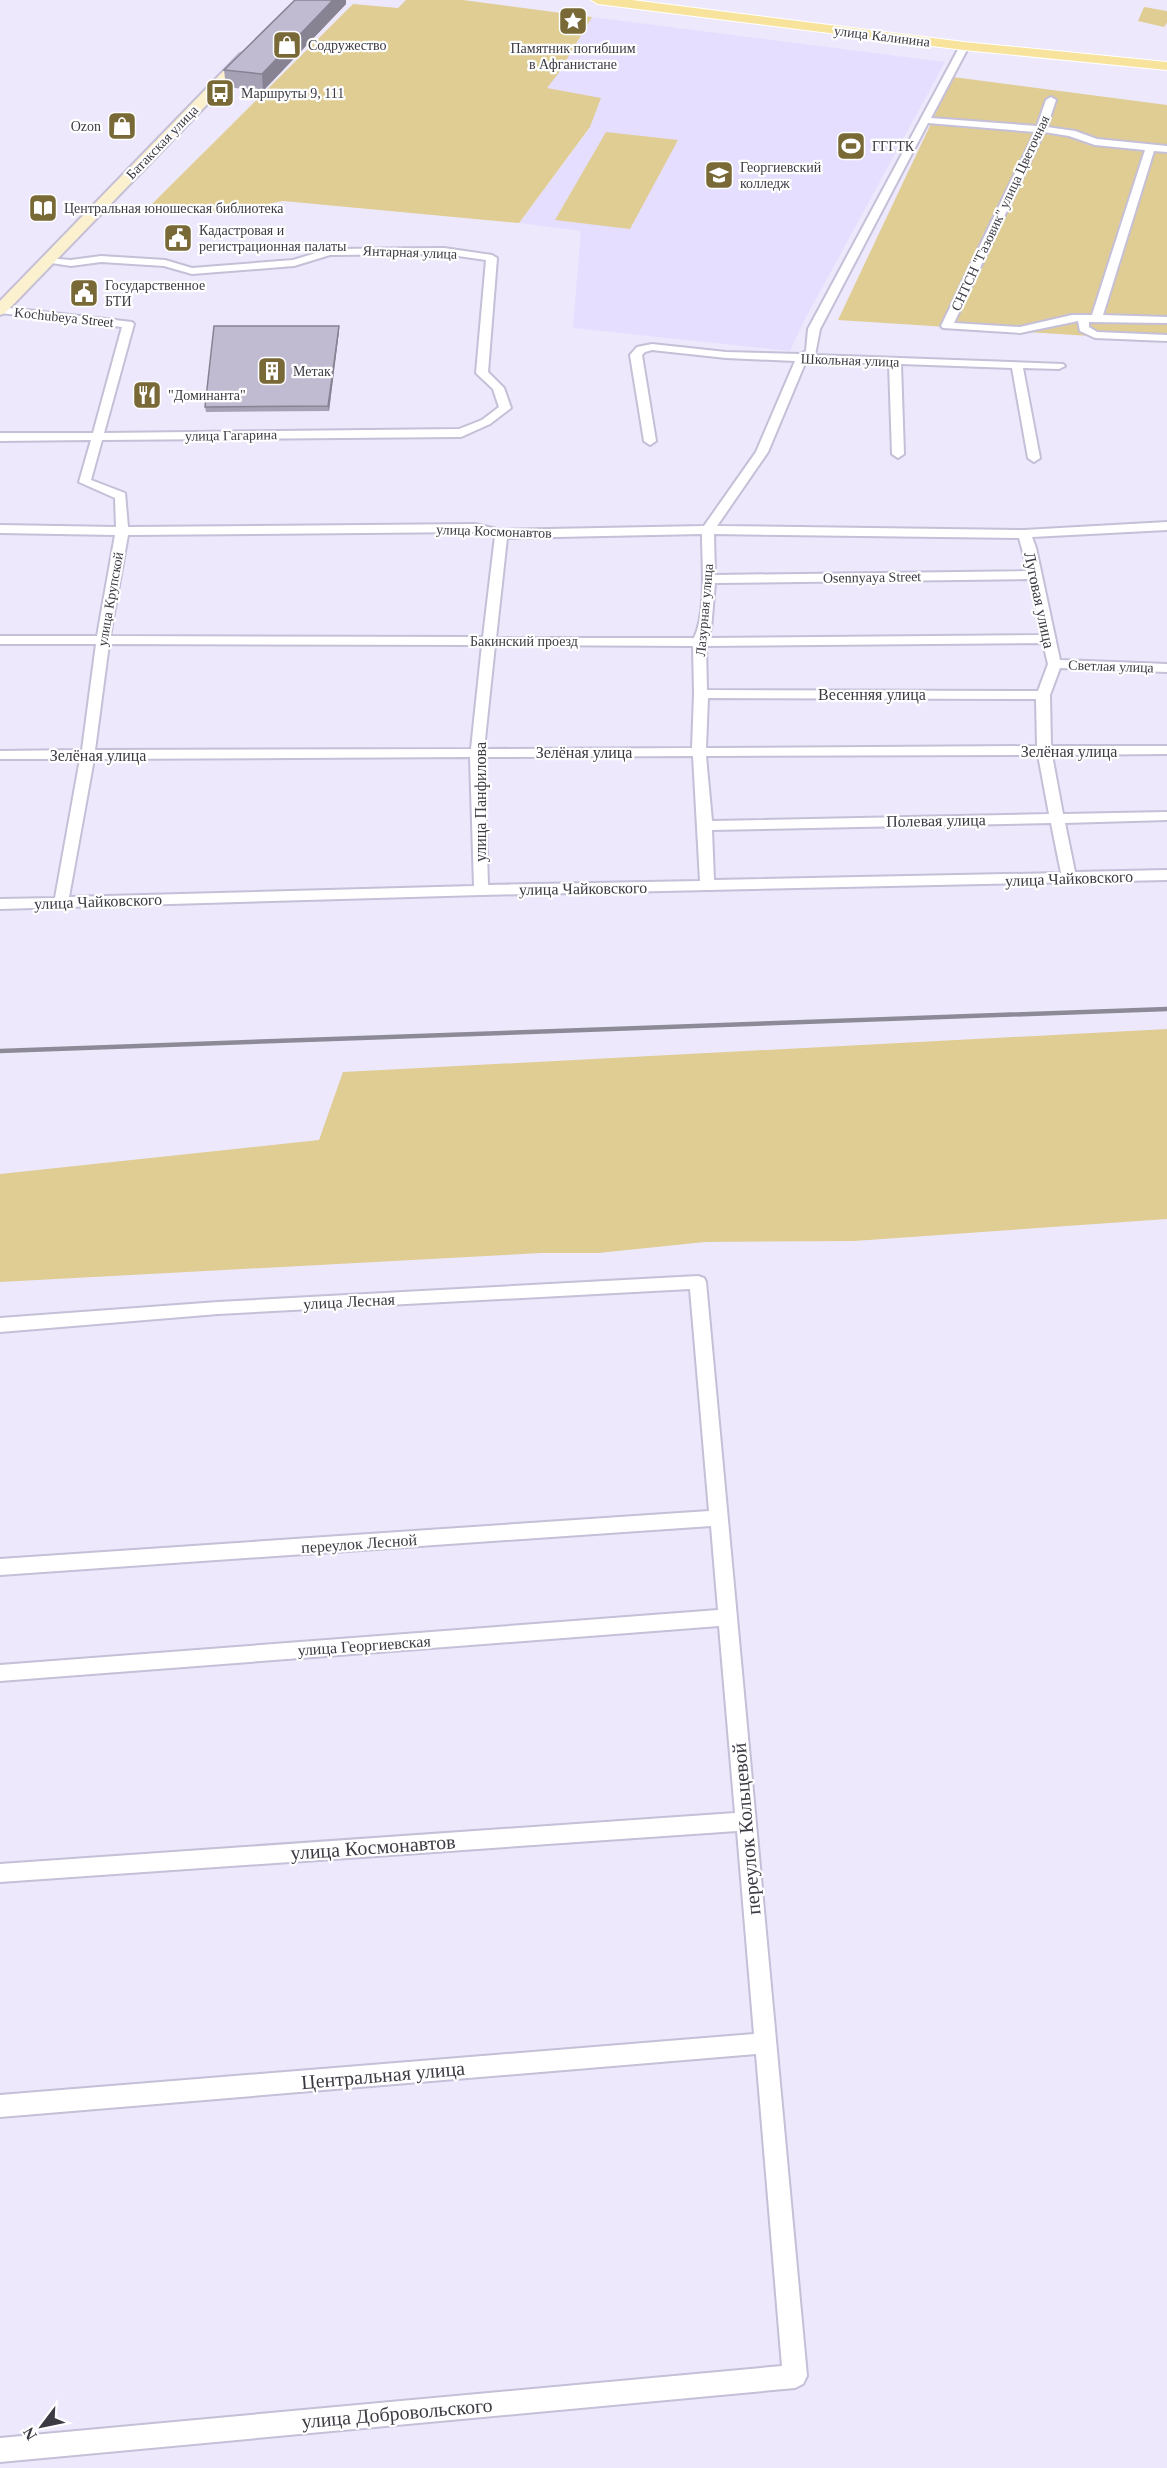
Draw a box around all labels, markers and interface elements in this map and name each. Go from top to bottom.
place icon: Памятник погибшим в Афганистане [557,5,589,37]
street label: улица Калинина [833,23,932,50]
shop icon: Содружество [271,29,303,61]
place label: Содружество [308,38,387,53]
place label: Памятник погибшим в Афганистане [510,41,636,72]
bus stop icon: Маршруты 9, 111 [204,77,236,109]
place label: Маршруты 9, 111 [241,86,344,101]
street label: Батакская улица [123,102,202,182]
shop icon: Ozon [106,110,138,142]
street label: СНТСН "Газовик" улица Цветочная [948,113,1053,313]
place label: Ozon [71,119,101,134]
sports icon: ГГГТК [835,130,867,162]
place label: ГГГТК [872,139,915,154]
school or university icon: Георгиевский колледж [703,159,735,191]
place label: Георгиевский колледж [740,160,822,191]
library icon: Центральная юношеская библиотека [27,192,59,224]
place label: Центральная юношеская библиотека [64,201,284,216]
public building icon: Кадастровая и регистрационная палаты [162,222,194,254]
place label: Кадастровая и регистрационная палаты [199,223,347,254]
street label: Янтарная улица [362,243,458,262]
public building icon: Государственное БТИ [68,277,100,309]
place label: Государственное БТИ [105,278,205,309]
street label: Kochubeya Street [13,305,115,330]
street label: Школьная улица [800,351,900,370]
building icon: Метак [256,355,288,387]
place label: Метак [293,364,331,379]
restaurant icon: "Доминанта" [131,379,163,411]
place label: "Доминанта" [168,388,246,403]
street label: улица Гагарина [185,427,278,444]
street label: улица Космонавтов [436,522,552,541]
street label: улица Крупской [95,550,126,647]
street label: Луговая улица [1020,550,1058,650]
street label: Лазурная улица [693,562,716,657]
street label: Osennyaya Street [823,569,921,586]
street label: Бакинский проезд [470,634,578,649]
street label: Светлая улица [1068,658,1155,676]
street label: Весенняя улица [818,686,926,704]
street label: улица Панфилова [472,742,490,862]
street label: Зелёная улица [1021,743,1117,761]
street label: Зелёная улица [536,744,632,762]
street label: Зелёная улица [50,747,146,765]
street label: Полевая улица [886,811,986,831]
street label: улица Чайковского [1005,868,1133,890]
street label: улица Чайковского [519,879,647,899]
street label: улица Чайковского [34,891,162,913]
street label: улица Лесная [303,1291,396,1313]
street label: переулок Лесной [301,1531,418,1557]
street label: улица Георгиевская [297,1632,432,1660]
street label: переулок Кольцевой [727,1742,765,1916]
street label: улица Космонавтов [290,1830,456,1865]
street label: Центральная улица [300,2057,466,2094]
street label: улица Добровольского [301,2394,494,2433]
north arrow [12,2396,72,2456]
text: N [19,2424,40,2443]

